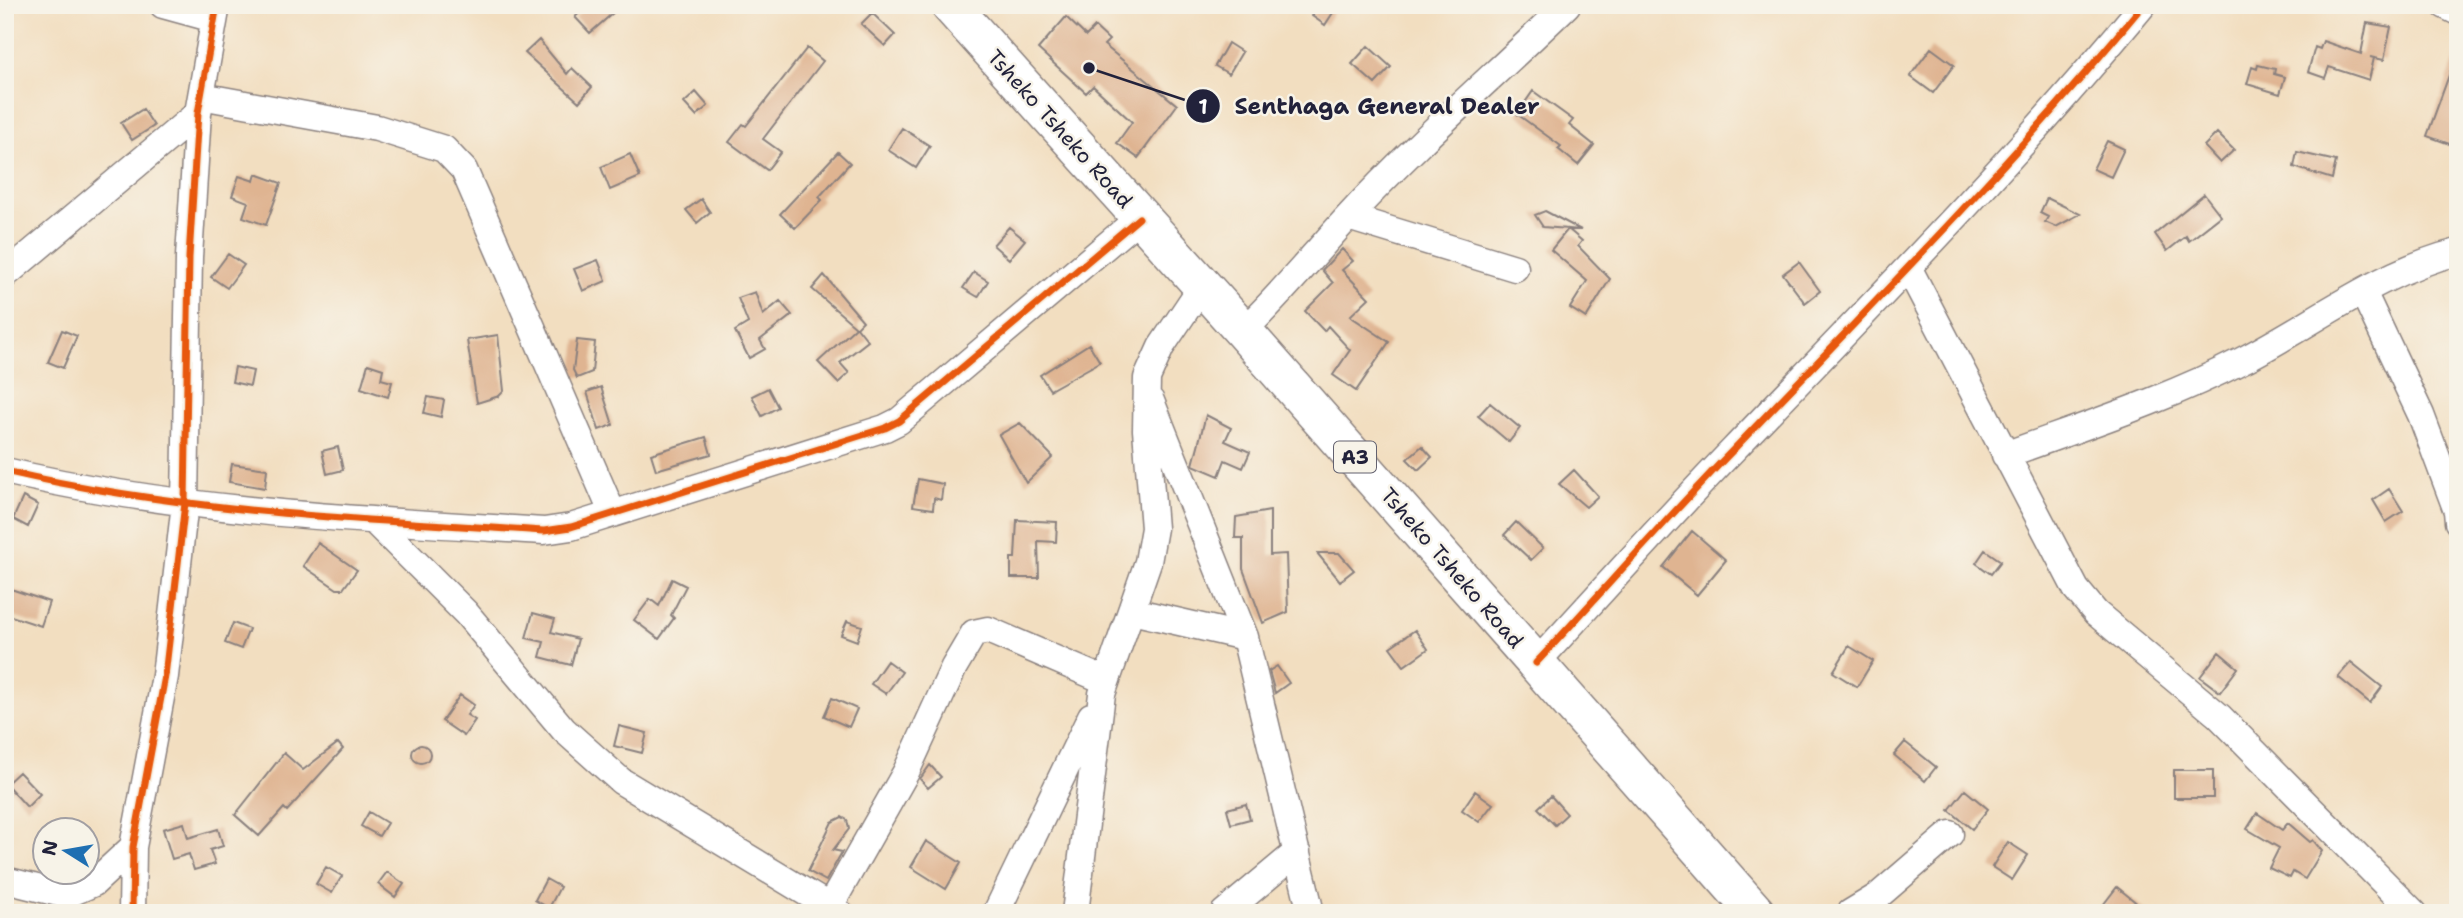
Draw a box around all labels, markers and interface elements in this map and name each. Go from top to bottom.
street label: Tsheko Tsheko Road [981,44,1139,214]
callout: Senthaga General Dealer [1186,84,1554,128]
text: Senthaga General Dealer [1234,91,1540,121]
text: 1 [1198,93,1208,121]
road number: A3 [1334,442,1376,472]
street label: Tsheko Tsheko Road [1374,482,1530,654]
north arrow [32,816,102,886]
text: N [36,838,64,858]

